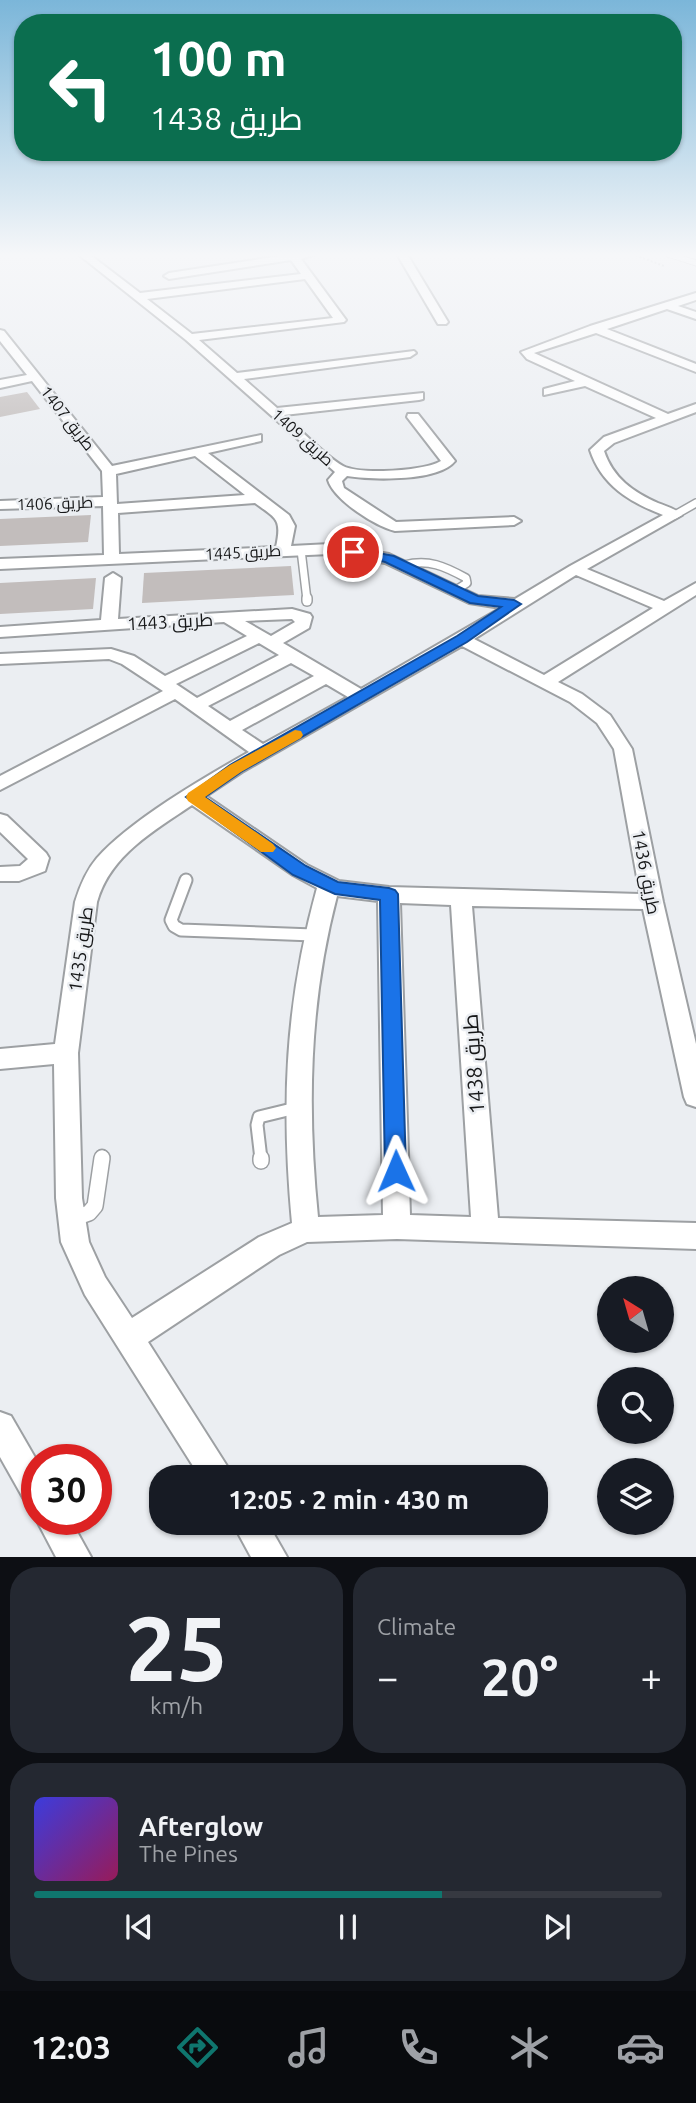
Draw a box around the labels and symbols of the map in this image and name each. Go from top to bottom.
street label: طريق 1407 [36,382,99,455]
street label: طريق 1409 [267,405,337,471]
street label: طريق 1406 [17,493,94,515]
pin [323,522,383,582]
street label: طريق 1445 [204,541,282,565]
street label: طريق 1443 [127,609,214,636]
street label: طريق 1436 [626,828,665,917]
street label: طريق 1435 [64,905,99,993]
street label: طريق 1438 [458,1013,490,1115]
position arrow [359,1134,433,1208]
north arrow [597,1276,674,1353]
speed limit sign: 30 [21,1444,112,1535]

